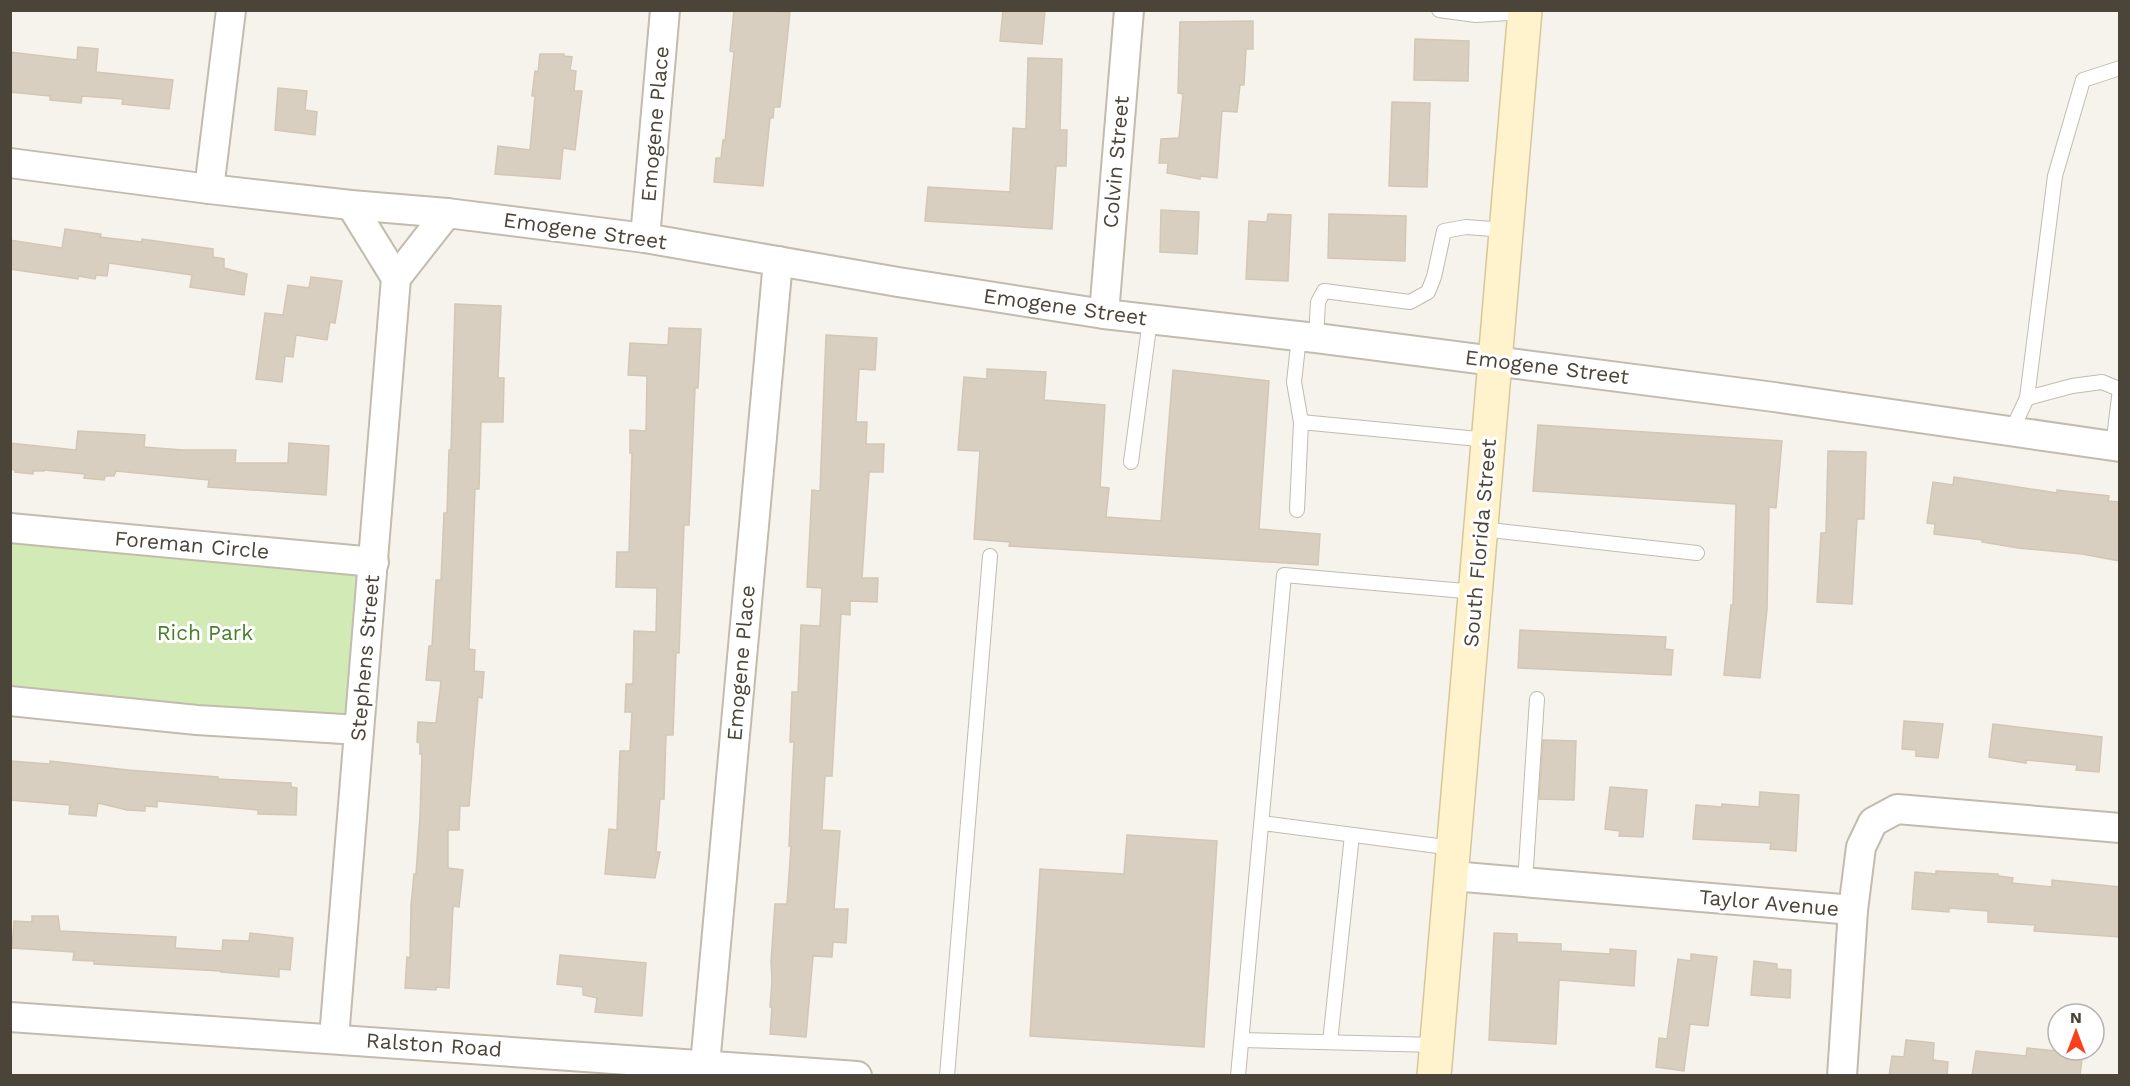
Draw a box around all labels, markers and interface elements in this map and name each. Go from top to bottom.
street label: Emogene Place [635,45,674,203]
street label: Colvin Street [1097,94,1134,229]
street label: Emogene Street [502,207,669,254]
street label: Emogene Street [982,283,1149,330]
street label: Emogene Street [1464,344,1631,389]
street label: South Florida Street [1458,438,1501,648]
street label: Foreman Circle [114,525,270,564]
street label: Stephens Street [345,573,384,742]
street label: Emogene Place [721,584,760,742]
park label: Rich Park [157,620,253,645]
street label: Taylor Avenue [1698,884,1840,921]
north arrow [2046,1002,2106,1062]
text: N [2070,1008,2082,1027]
street label: Ralston Road [365,1027,503,1062]

